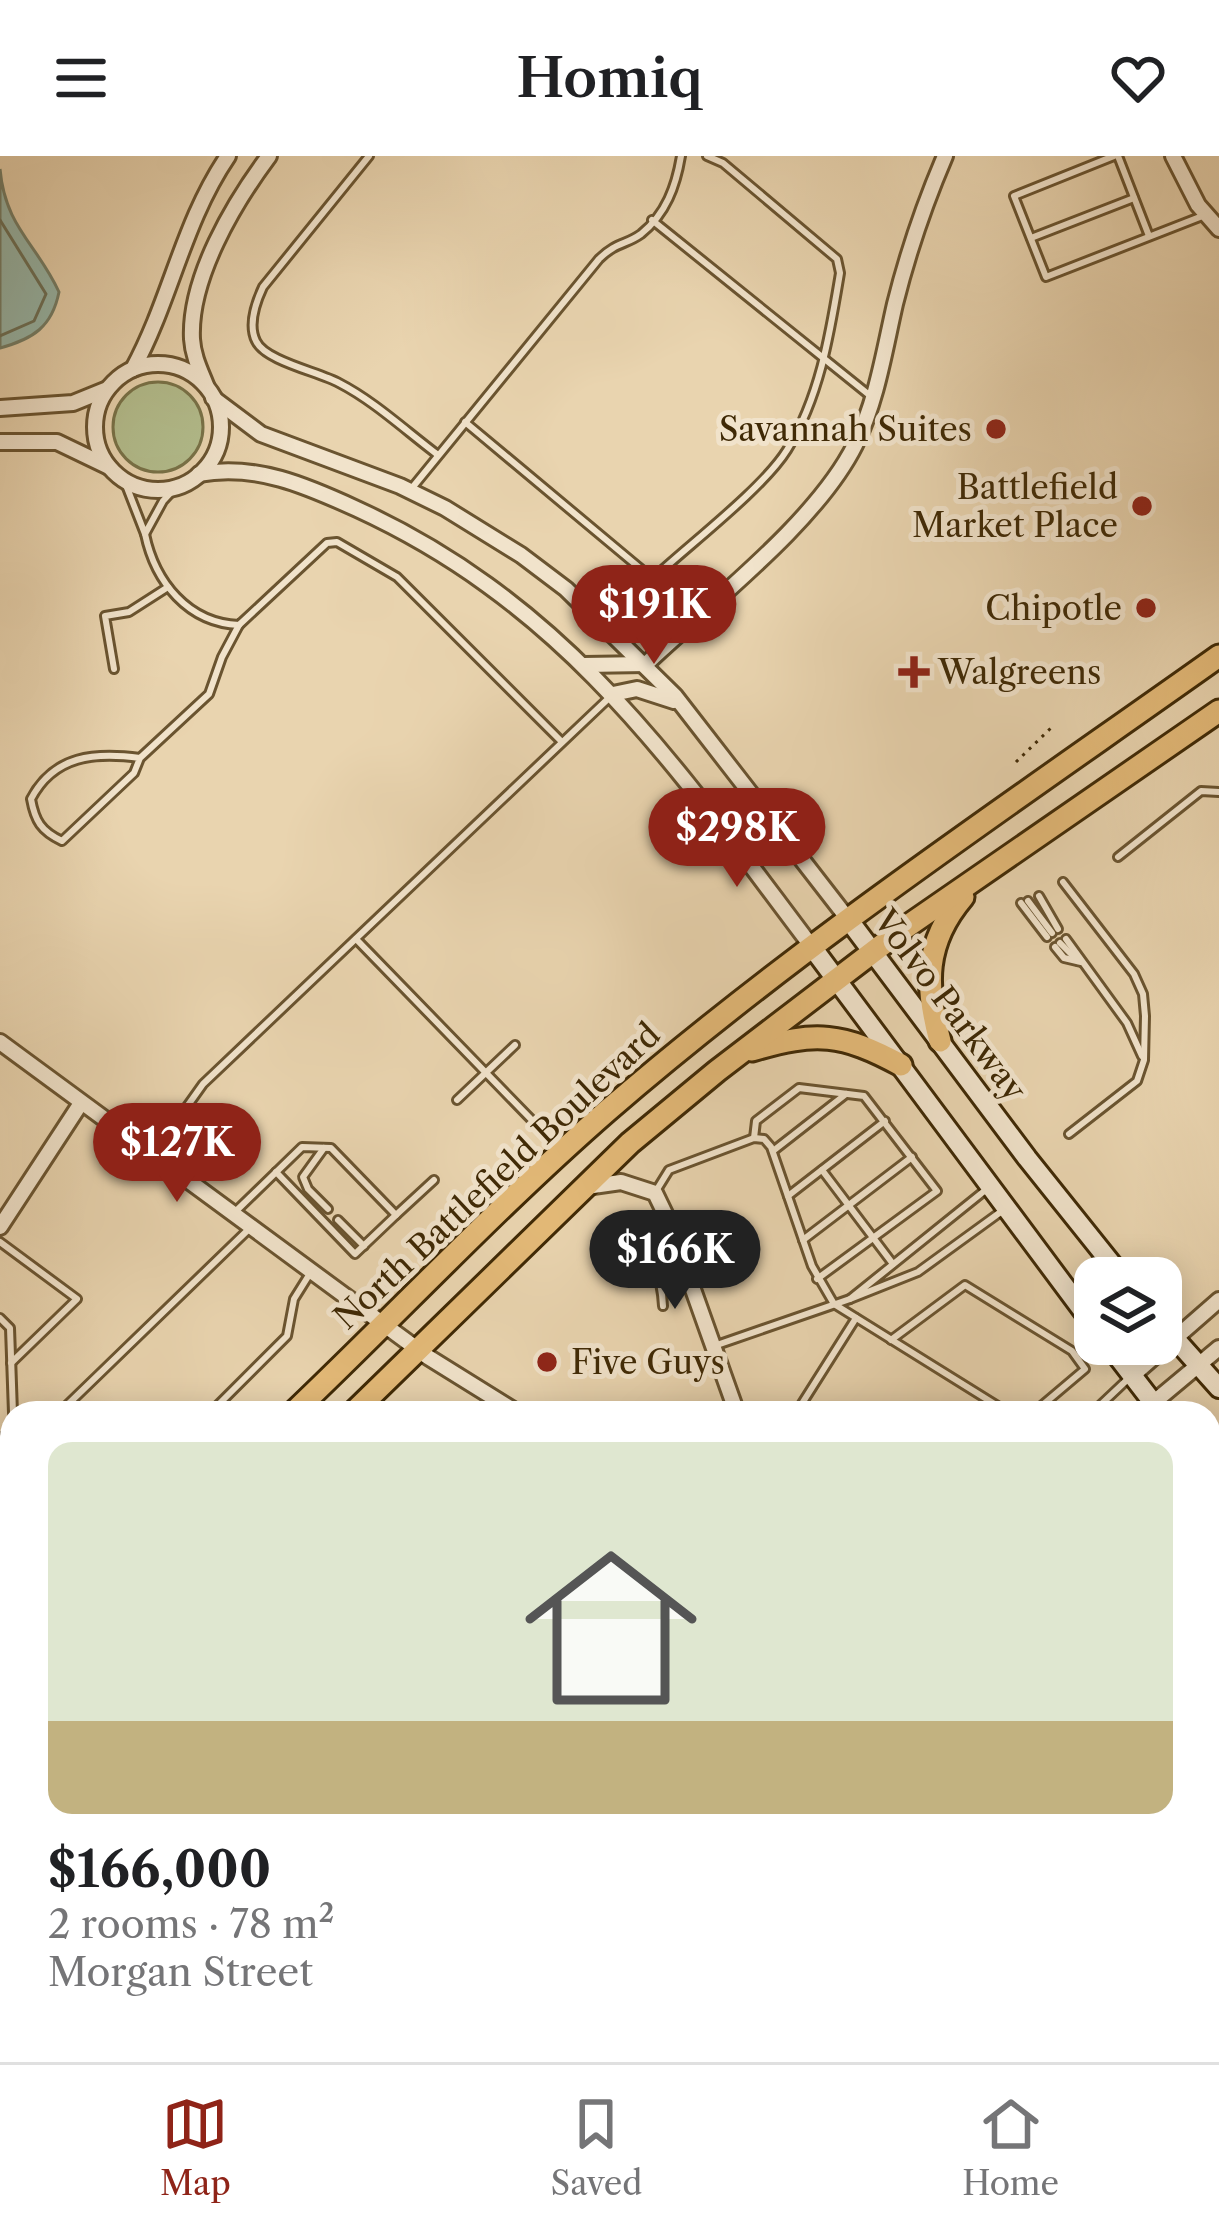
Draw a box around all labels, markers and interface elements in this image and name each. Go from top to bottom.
icon: menu [48,45,114,111]
text: Homiq [516,45,703,111]
icon: heart [1105,45,1171,111]
place label: Savannah Suites [719,409,972,450]
marker: Savannah Suites [983,416,1009,442]
place label: Battlefield Market Place [912,467,1118,546]
marker: Battlefield Market Place [1129,493,1155,519]
pin: $191K [570,565,738,667]
text: $191K [598,580,710,628]
place label: Chipotle [985,588,1122,629]
marker: Chipotle [1133,595,1159,621]
place label: Walgreens [937,652,1101,693]
marker: Walgreens [901,659,927,685]
pin: $298K [653,788,821,890]
text: $298K [675,803,799,851]
street label: Volvo Parkway [864,900,1036,1109]
street label: North Battlefield Boulevard [325,1014,669,1338]
pin: $127K [93,1103,261,1205]
text: $127K [120,1118,234,1166]
pin: $166K [591,1210,759,1312]
text: $166K [616,1225,734,1273]
map controls [1074,1257,1182,1365]
button: layers [1074,1257,1182,1365]
place label: Five Guys [571,1342,725,1383]
marker: Five Guys [534,1349,560,1375]
icon: home [503,1520,719,1736]
text: $166,000 [48,1838,271,1900]
text: 2 rooms · 78 m² [48,1900,335,1948]
text: Morgan Street [48,1948,313,1996]
tab: Map [160,2091,231,2204]
tab: Saved [551,2091,642,2204]
tab: Home [962,2091,1059,2204]

